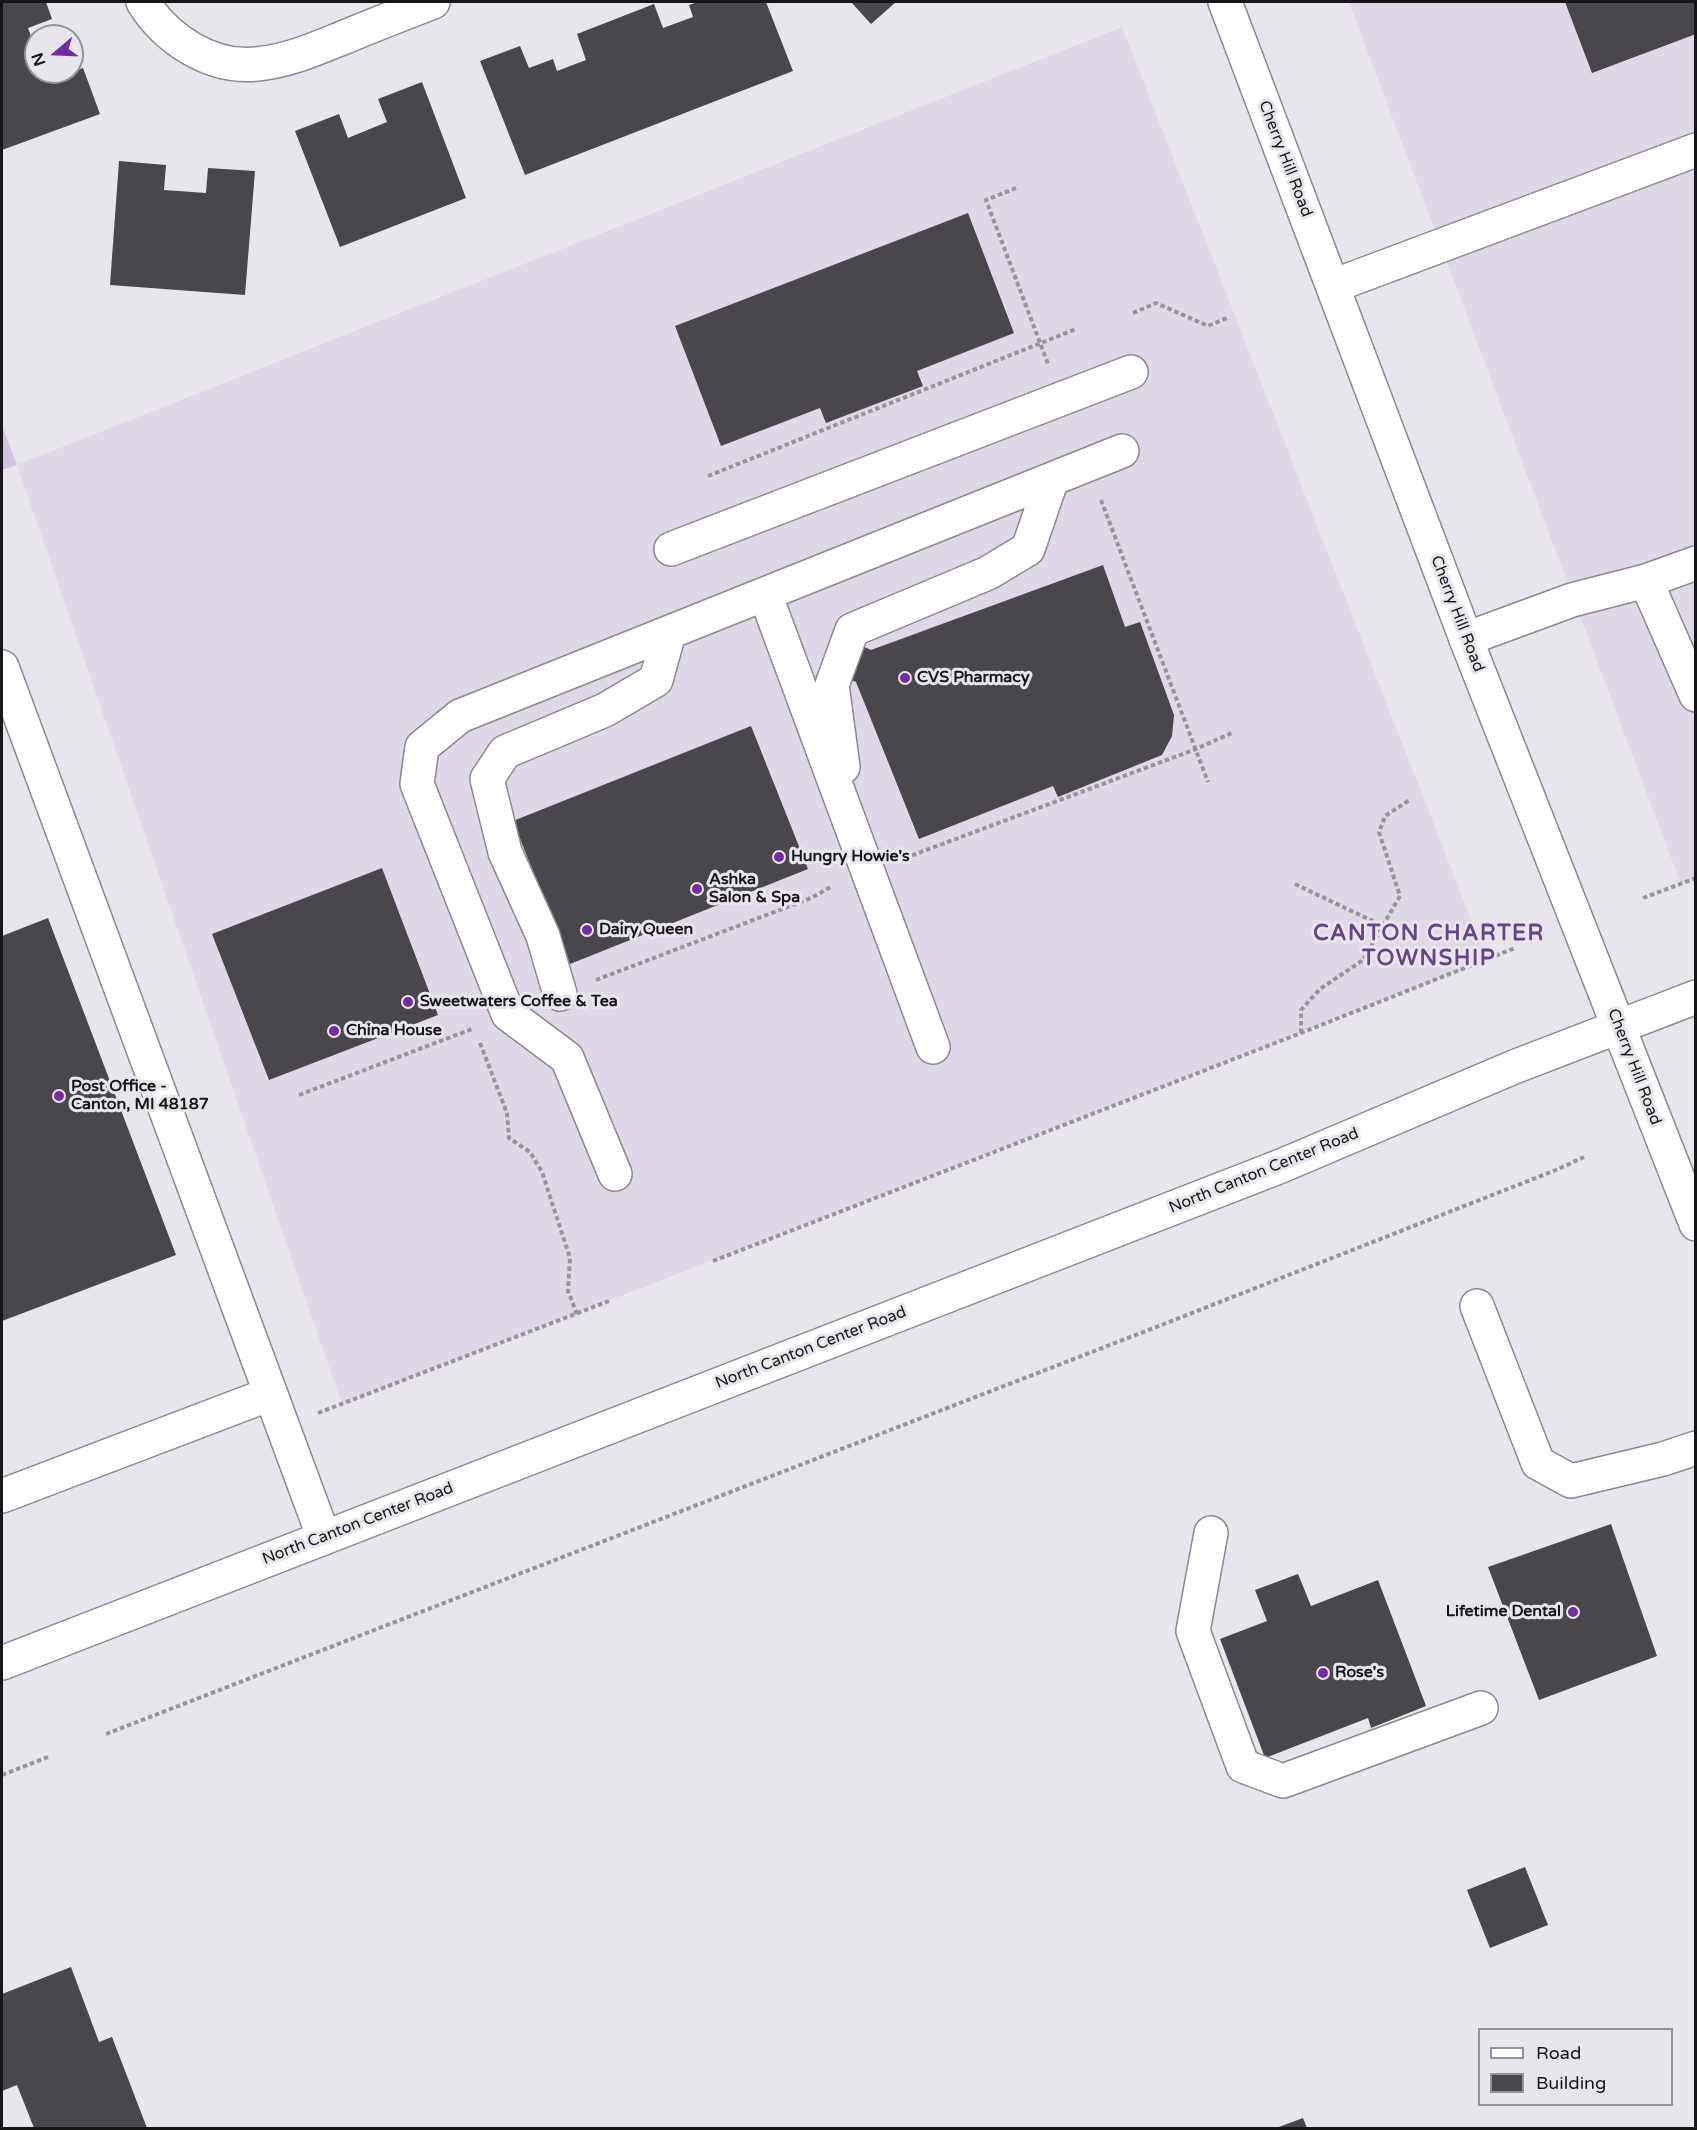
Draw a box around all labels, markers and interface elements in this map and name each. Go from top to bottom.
north arrow [24,24,84,84]
text: N [27,50,50,69]
street label: Cherry Hill Road [1254,98,1316,220]
street label: Cherry Hill Road [1426,553,1488,675]
place label: CVS Pharmacy [917,668,1029,688]
marker: CVS Pharmacy [898,671,912,685]
place label: Hungry Howie's [791,847,910,867]
marker: Hungry Howie's [772,850,786,864]
place label: Ashka Salon & Spa [709,870,800,908]
marker: Ashka Salon & Spa [690,882,704,896]
place label: Dairy Queen [599,920,693,940]
district label: CANTON CHARTER TOWNSHIP [1313,921,1545,972]
marker: Dairy Queen [580,923,594,937]
place label: Sweetwaters Coffee & Tea [420,992,618,1012]
marker: Sweetwaters Coffee & Tea [401,995,415,1009]
street label: Cherry Hill Road [1603,1006,1665,1128]
place label: China House [346,1021,442,1041]
marker: China House [327,1024,341,1038]
place label: Post Office - Canton, MI 48187 [71,1077,209,1115]
marker: Post Office - Canton, MI 48187 [52,1089,66,1103]
street label: North Canton Center Road [1166,1124,1362,1218]
street label: North Canton Center Road [713,1303,909,1393]
street label: North Canton Center Road [260,1479,456,1569]
place label: Lifetime Dental [1446,1602,1561,1622]
marker: Lifetime Dental [1566,1605,1580,1619]
place label: Rose's [1335,1663,1384,1683]
marker: Rose's [1316,1666,1330,1680]
legend [1478,2028,1673,2106]
text: Road [1536,2042,1581,2064]
text: Building [1536,2072,1606,2094]

